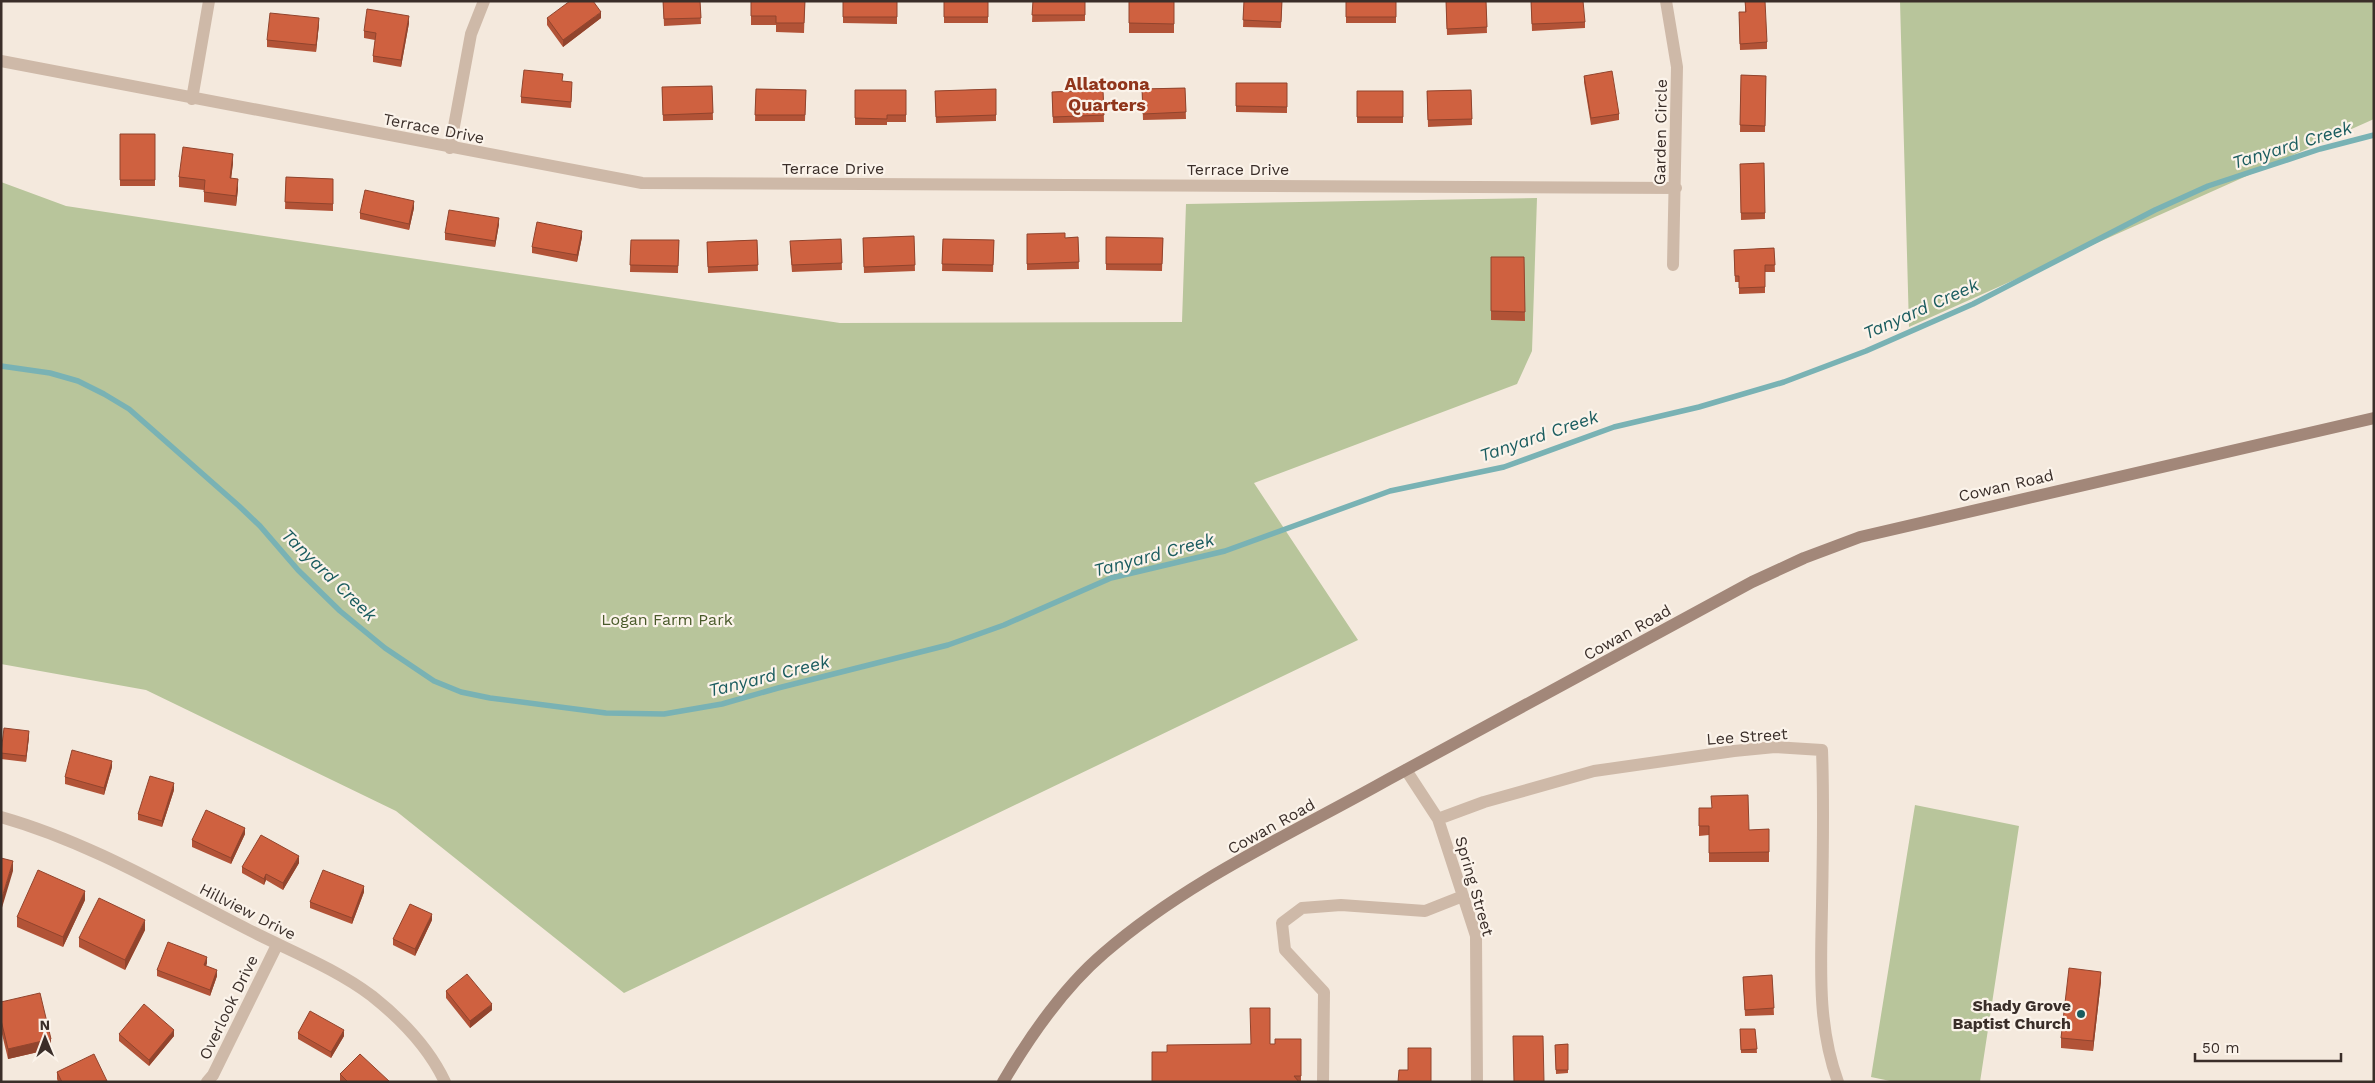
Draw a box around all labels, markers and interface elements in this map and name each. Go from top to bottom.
district label: Allatoona Quarters [1064,73,1150,115]
street label: Garden Circle [1650,79,1671,185]
street label: Terrace Drive [382,109,486,148]
water label: Tanyard Creek [2229,116,2355,173]
street label: Terrace Drive [782,159,884,178]
street label: Terrace Drive [1187,160,1289,179]
water label: Tanyard Creek [1860,273,1983,343]
water label: Tanyard Creek [1477,405,1602,466]
street label: Cowan Road [1957,465,2056,506]
water label: Tanyard Creek [277,524,382,626]
water label: Tanyard Creek [1091,528,1218,581]
street label: Cowan Road [1580,601,1674,664]
park label: Logan Farm Park [601,610,733,629]
water label: Tanyard Creek [706,650,833,701]
street label: Lee Street [1706,724,1789,749]
street label: Cowan Road [1224,795,1318,858]
street label: Spring Street [1451,834,1498,939]
street label: Hillview Drive [197,879,299,944]
street label: Overlook Drive [195,952,262,1063]
place label: Shady Grove Baptist Church [1953,996,2071,1033]
marker: Shady Grove Baptist Church [2075,1008,2087,1020]
north arrow [20,1013,70,1063]
text: N [39,1017,50,1033]
scale bar [2195,1030,2341,1062]
text: 50 m [2202,1039,2239,1057]

